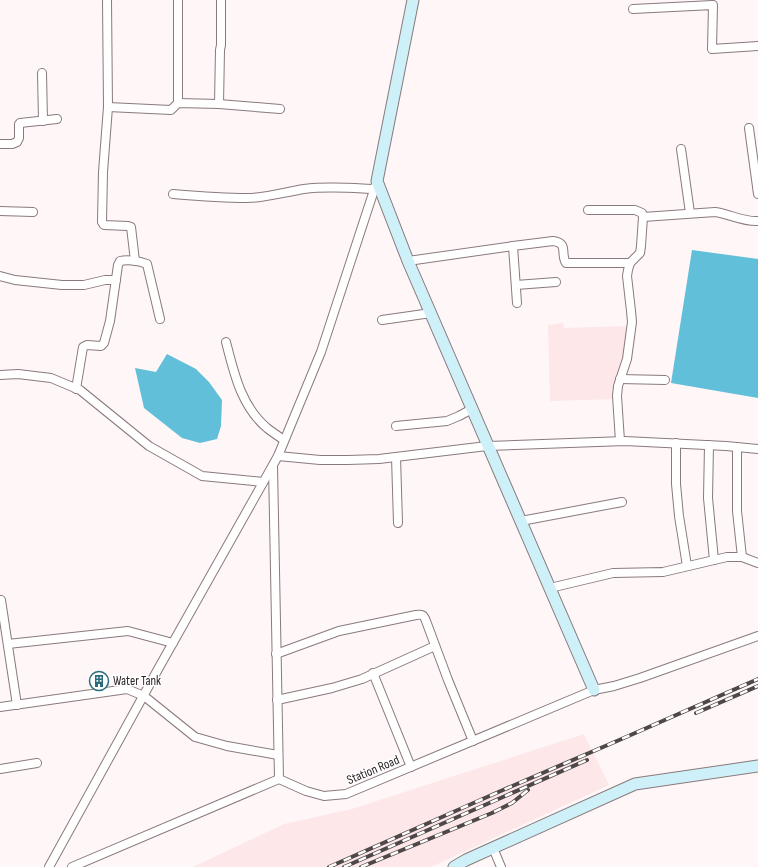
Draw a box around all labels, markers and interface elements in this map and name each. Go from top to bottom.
building icon: Water Tank [88,670,110,692]
place label: Water Tank [113,673,161,689]
street label: Station Road [344,752,402,788]

